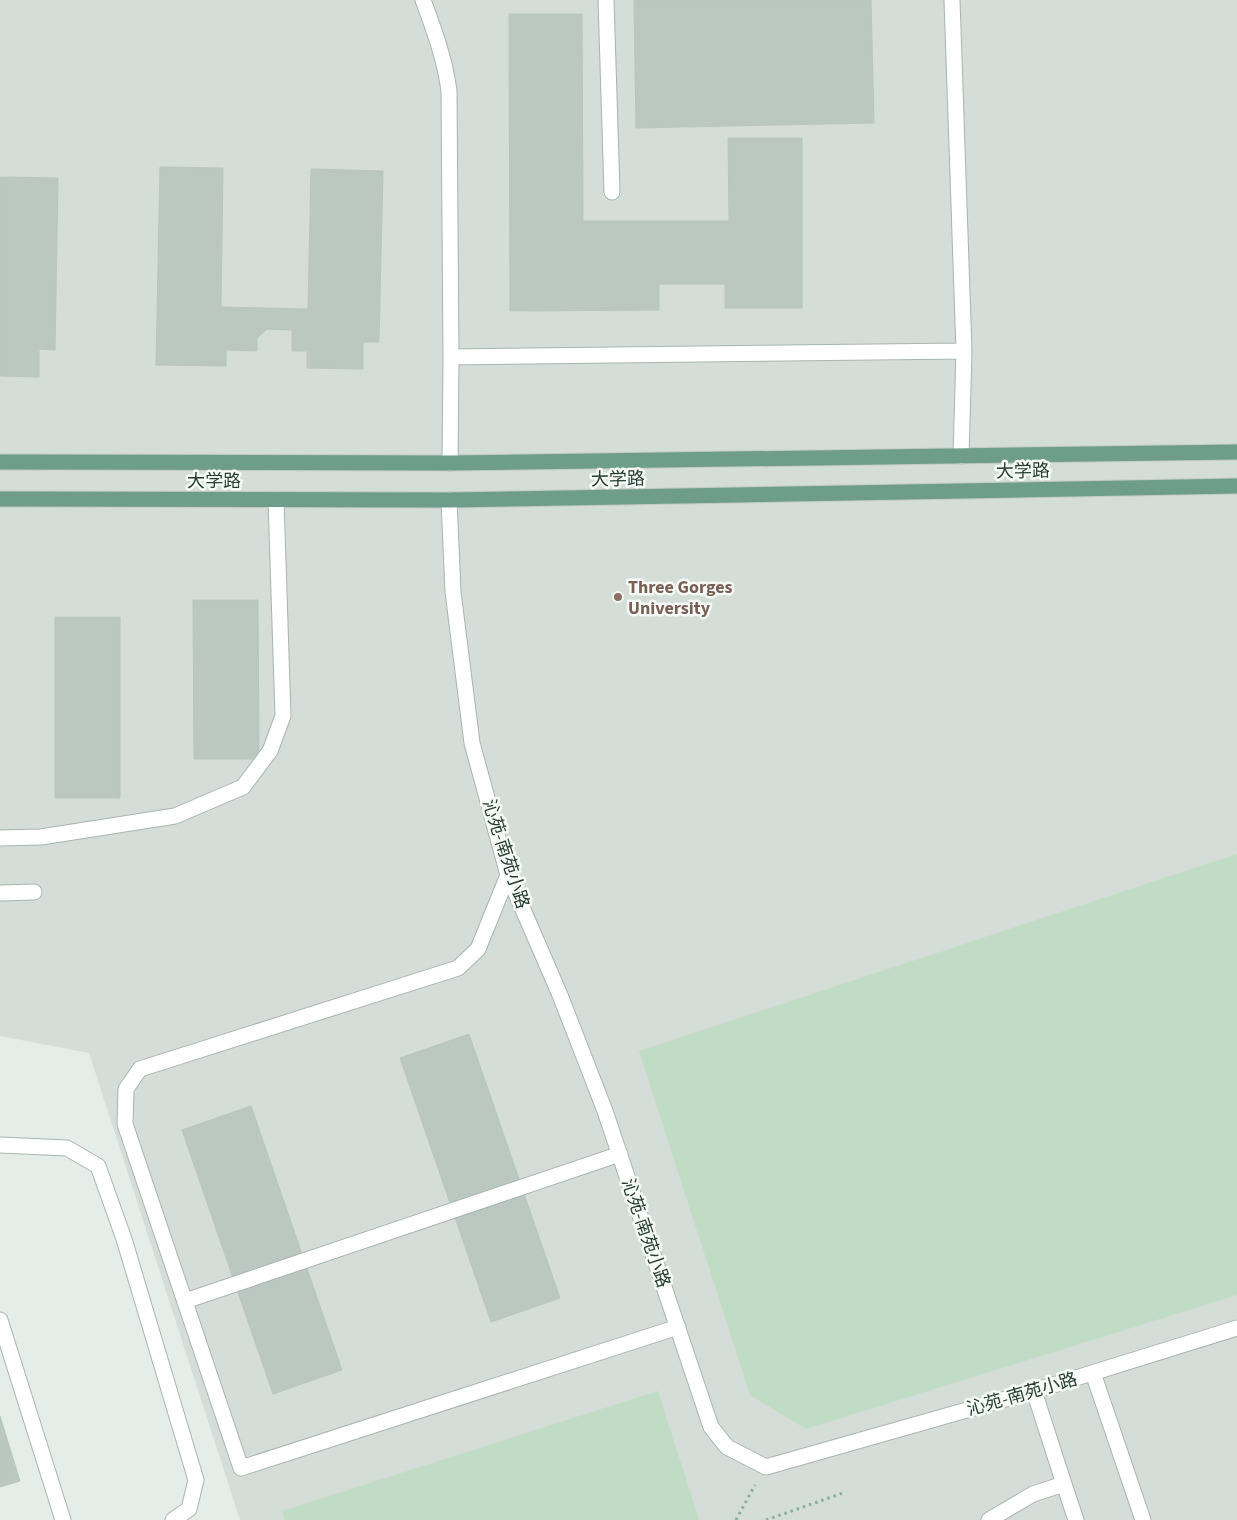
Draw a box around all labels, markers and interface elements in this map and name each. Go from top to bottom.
street label: 大学路 [996,459,1050,484]
street label: 大学路 [591,467,645,492]
street label: 大学路 [187,469,241,494]
place label: Three Gorges University [628,575,733,621]
marker: Three Gorges University [612,591,624,603]
street label: 沁苑-南苑小路 [476,796,535,912]
street label: 沁苑-南苑小路 [615,1175,676,1291]
street label: 沁苑-南苑小路 [964,1367,1080,1422]

